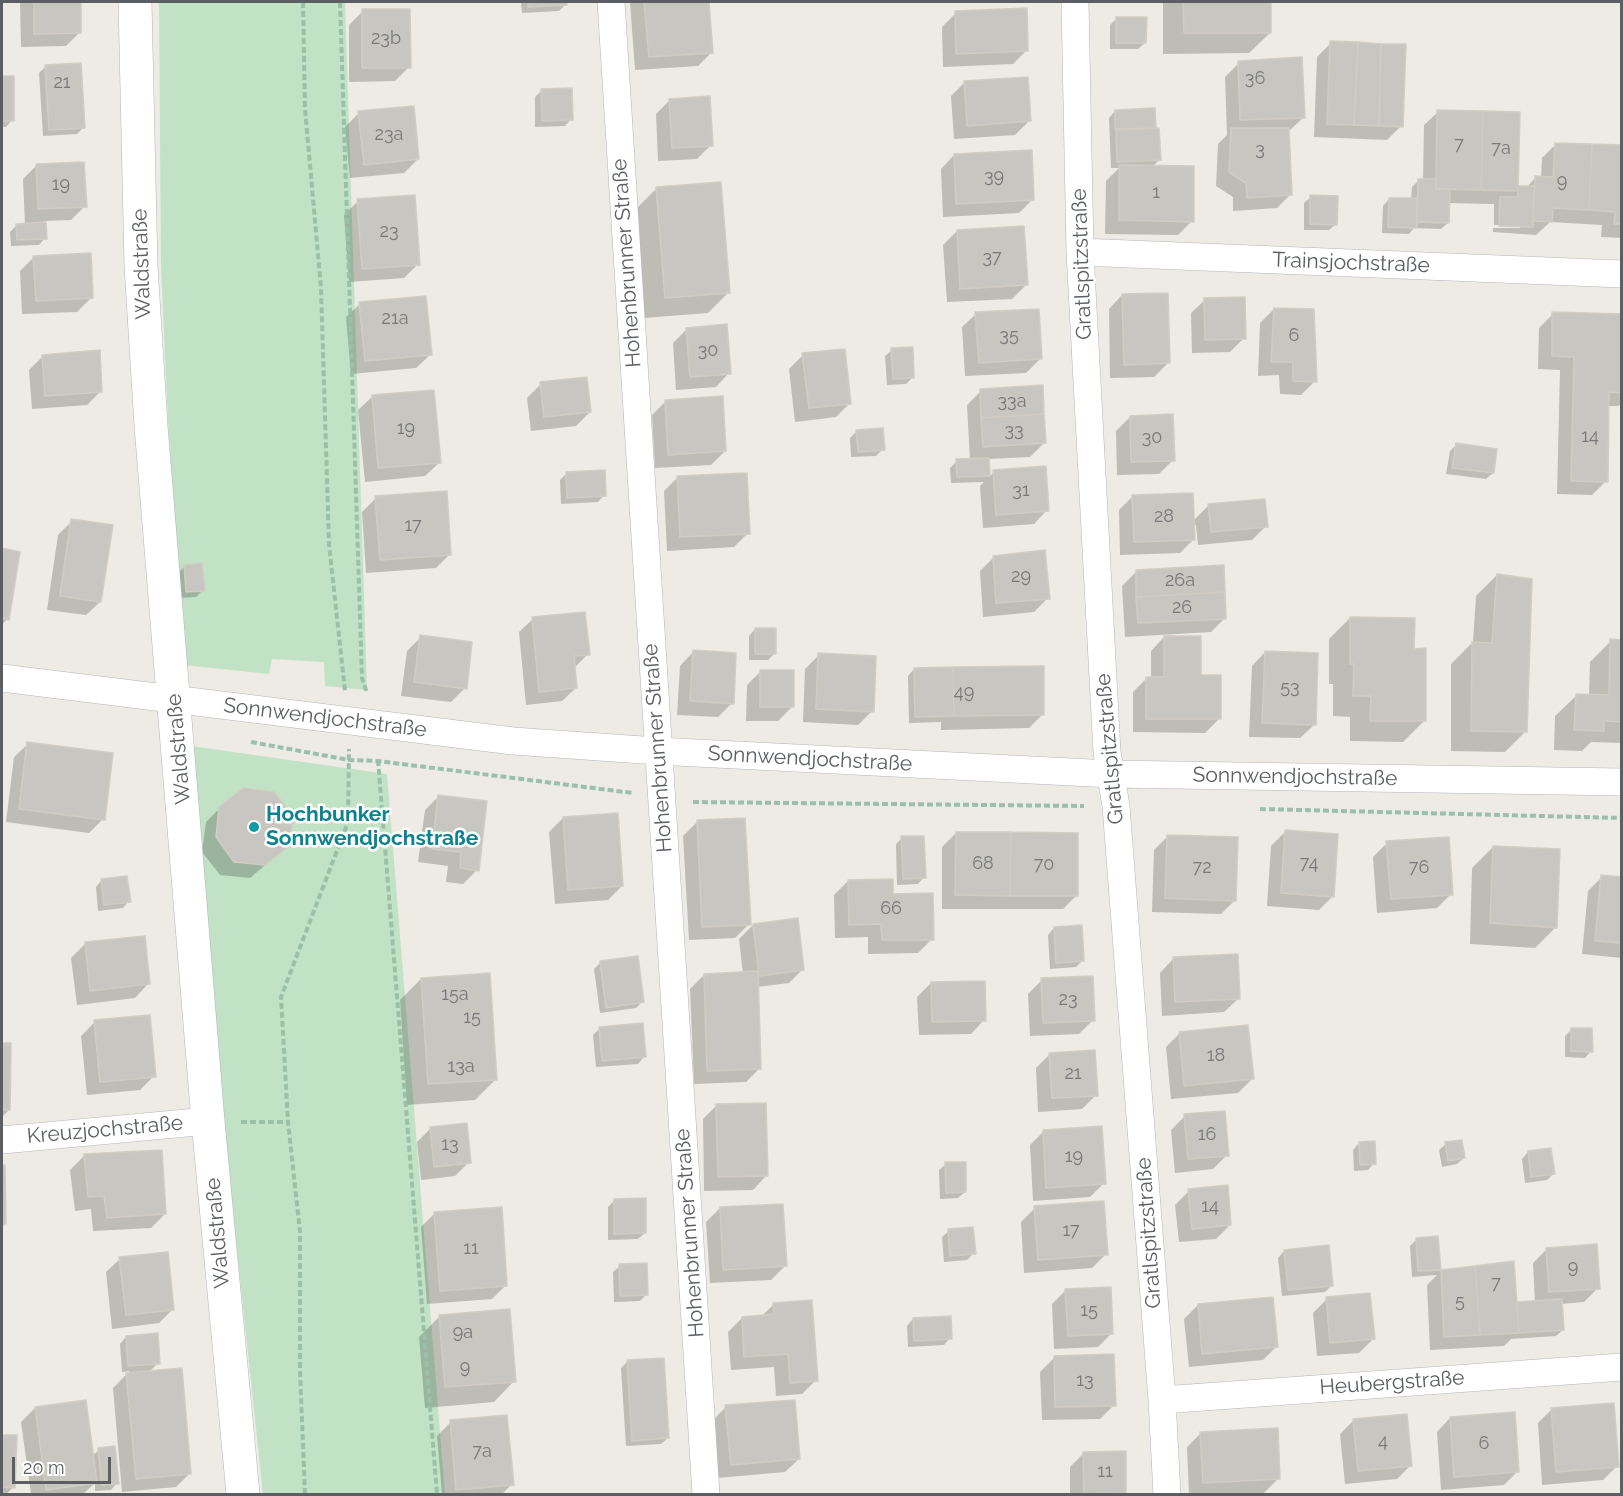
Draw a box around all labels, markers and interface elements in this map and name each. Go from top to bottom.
house number: 23b [371,28,401,50]
house number: 36 [1245,68,1265,90]
house number: 21 [53,72,71,94]
house number: 23a [375,124,403,146]
house number: 7 [1454,134,1464,156]
house number: 7a [1491,138,1511,160]
house number: 3 [1255,139,1265,161]
street label: Hohenbrunner Straße [607,158,647,368]
house number: 39 [984,166,1004,188]
house number: 9 [1557,171,1567,193]
house number: 19 [52,174,70,196]
house number: 1 [1152,182,1160,204]
street label: Gratlspitzstraße [1067,188,1097,340]
street label: Waldstraße [127,208,157,320]
house number: 23 [380,221,398,243]
house number: 37 [982,247,1002,269]
street label: Trainsjochstraße [1272,248,1430,278]
house number: 21a [382,308,408,330]
house number: 35 [999,325,1019,347]
house number: 6 [1289,325,1299,347]
house number: 30 [698,340,718,362]
house number: 33a [997,391,1027,413]
house number: 19 [397,418,415,440]
house number: 33 [1004,420,1024,442]
house number: 14 [1581,426,1599,448]
house number: 30 [1142,427,1162,449]
house number: 31 [1012,480,1030,502]
house number: 28 [1154,506,1174,528]
house number: 17 [404,515,422,537]
house number: 29 [1011,566,1031,588]
house number: 26a [1165,570,1195,592]
house number: 26 [1172,597,1192,619]
street label: Hohenbrunner Straße [638,643,678,853]
street label: Gratlspitzstraße [1091,673,1129,825]
house number: 53 [1280,677,1300,699]
house number: 49 [954,682,974,704]
street label: Waldstraße [162,693,196,805]
street label: Sonnwendjochstraße [222,693,428,743]
street label: Sonnwendjochstraße [707,741,913,777]
street label: Sonnwendjochstraße [1192,763,1398,791]
place label: Hochbunker Sonnwendjochstraße [266,802,478,852]
marker: Hochbunker Sonnwendjochstraße [247,820,261,834]
house number: 68 [972,853,994,875]
house number: 74 [1300,853,1318,875]
house number: 70 [1034,854,1054,876]
house number: 72 [1192,857,1212,879]
house number: 76 [1409,857,1429,879]
house number: 66 [880,898,902,920]
house number: 15a [441,984,469,1006]
house number: 23 [1059,989,1077,1011]
house number: 15 [463,1007,481,1029]
house number: 18 [1207,1045,1225,1067]
house number: 13a [447,1056,475,1078]
house number: 21 [1064,1063,1082,1085]
street label: Kreuzjochstraße [26,1111,184,1149]
house number: 16 [1198,1124,1216,1146]
street label: Hohenbrunner Straße [670,1128,710,1338]
house number: 13 [441,1134,459,1156]
house number: 19 [1065,1146,1083,1168]
street label: Gratlspitzstraße [1131,1157,1167,1309]
street label: Waldstraße [201,1177,235,1289]
house number: 14 [1201,1196,1219,1218]
house number: 17 [1062,1220,1080,1242]
house number: 11 [463,1238,479,1260]
house number: 9 [1568,1257,1578,1279]
house number: 7 [1491,1273,1501,1295]
house number: 5 [1455,1291,1465,1313]
house number: 15 [1080,1300,1098,1322]
house number: 9a [453,1322,473,1344]
house number: 9 [460,1357,470,1379]
street label: Heubergstraße [1319,1365,1465,1401]
house number: 13 [1076,1370,1094,1392]
house number: 4 [1378,1431,1388,1453]
house number: 6 [1479,1433,1489,1455]
house number: 7a [472,1441,492,1463]
scale bar [15,1445,114,1483]
text: 20 m [23,1457,65,1478]
house number: 11 [1097,1461,1113,1483]

